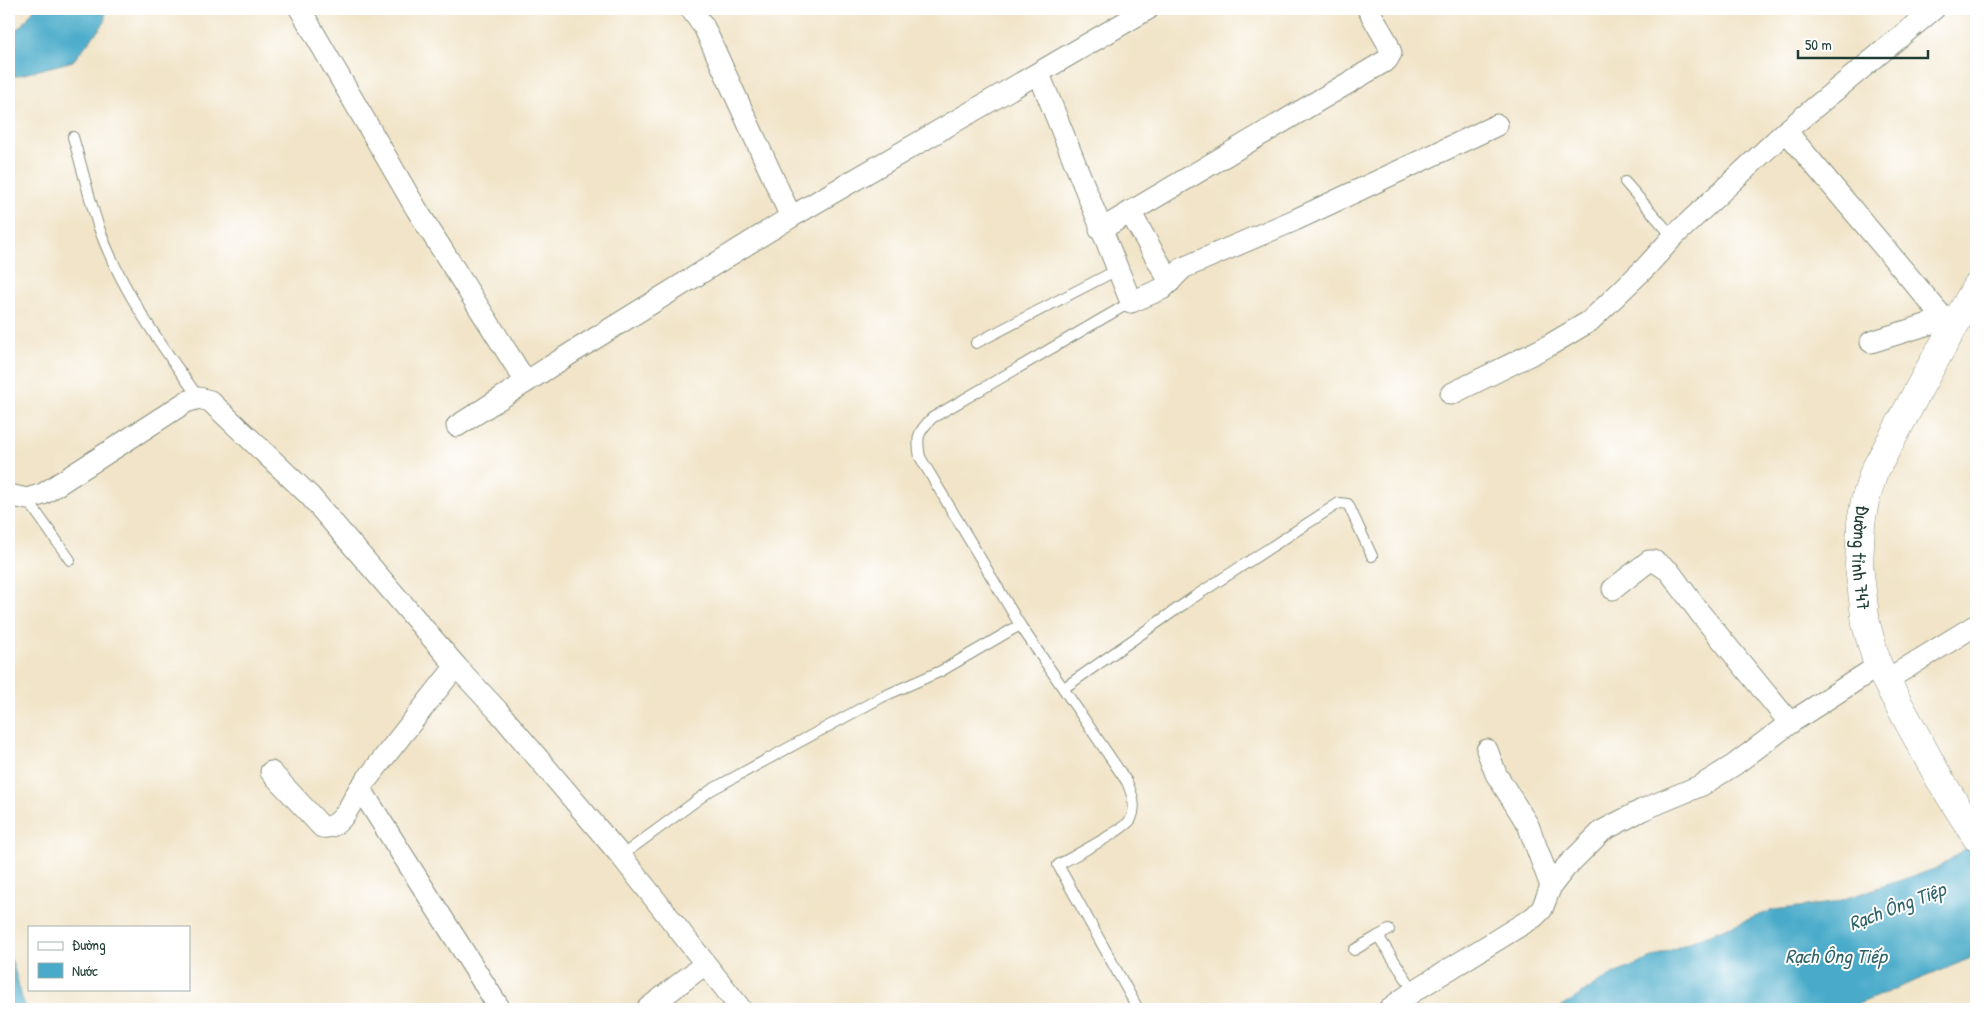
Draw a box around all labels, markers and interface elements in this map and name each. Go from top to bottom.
scale bar [1798,28,1928,60]
text: 50 m [1805,34,1832,55]
street label: Đường tỉnh 747 [1846,504,1877,612]
water label: Rạch Ông Tiệp [1845,874,1951,937]
legend [28,926,190,990]
text: Đường [72,934,106,955]
water label: Rạch Ông Tiếp [1785,942,1888,970]
text: Nước [72,960,98,981]

